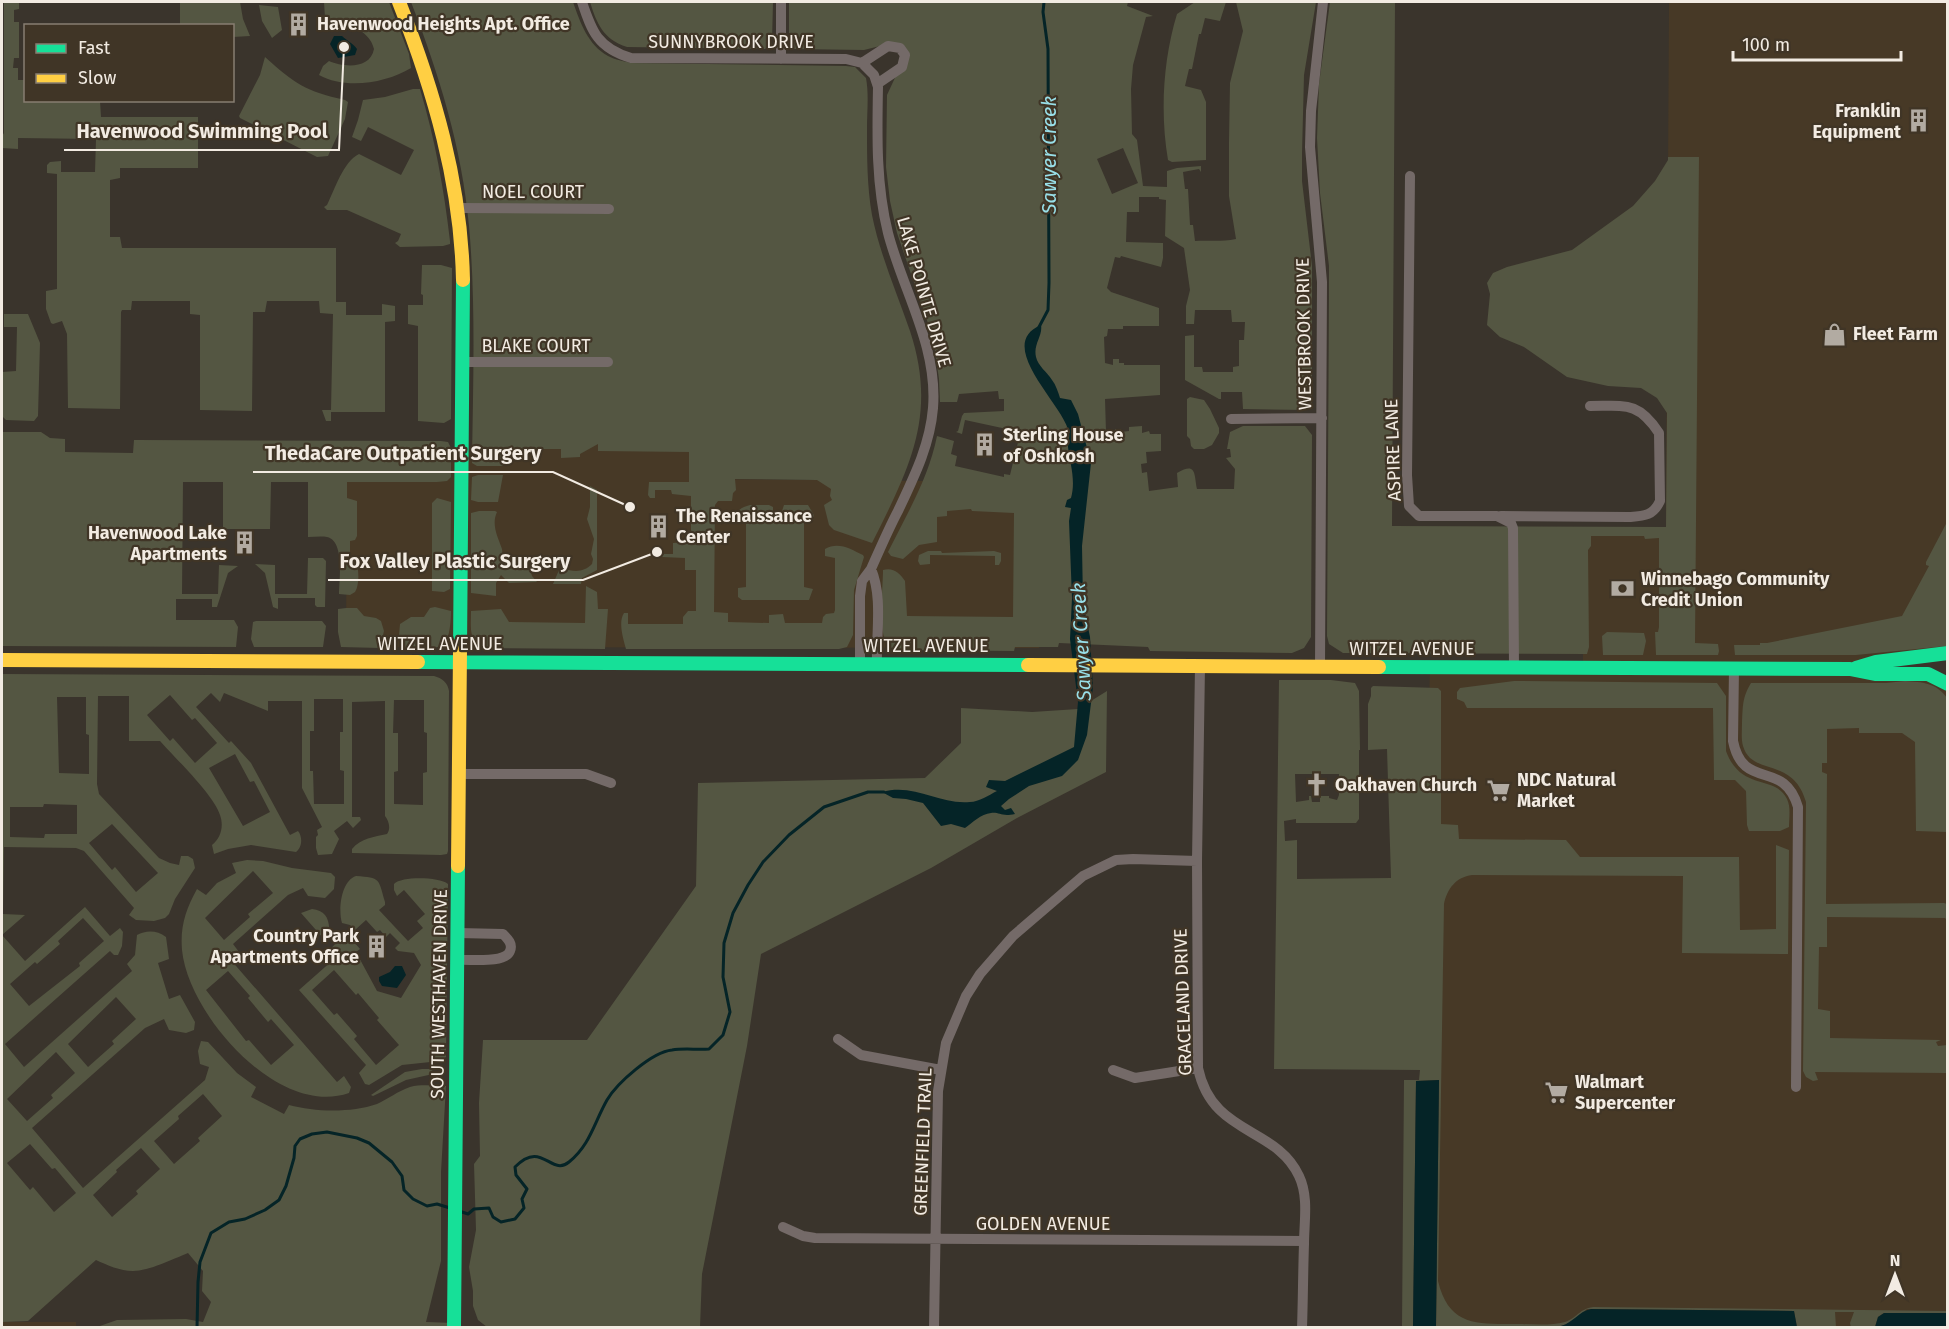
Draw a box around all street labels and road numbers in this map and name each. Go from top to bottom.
street label: SUNNYBROOK DRIVE [648,31,814,53]
street label: NOEL COURT [482,181,585,203]
street label: LAKE POINTE DRIVE [892,214,956,370]
street label: WESTBROOK DRIVE [1292,258,1316,410]
street label: BLAKE COURT [481,335,591,357]
street label: ASPIRE LANE [1380,398,1406,502]
street label: WITZEL AVENUE [377,633,503,655]
street label: WITZEL AVENUE [863,635,989,657]
street label: WITZEL AVENUE [1349,638,1475,660]
street label: SOUTH WESTHAVEN DRIVE [426,889,452,1099]
street label: GRACELAND DRIVE [1169,928,1197,1076]
street label: GREENFIELD TRAIL [909,1068,937,1216]
street label: GOLDEN AVENUE [976,1213,1110,1235]

